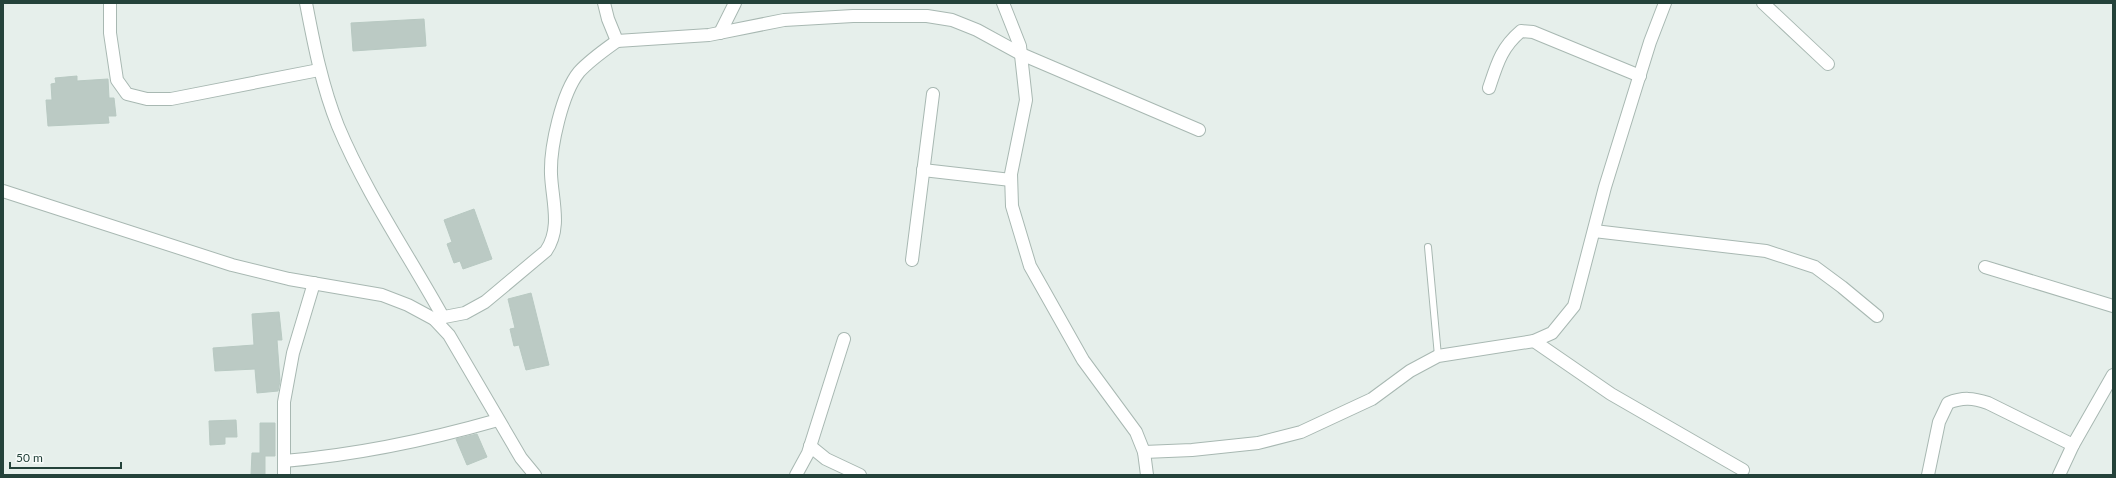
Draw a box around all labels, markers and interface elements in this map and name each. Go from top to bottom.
scale bar [10,444,121,470]
text: 50 m [16,450,43,465]

